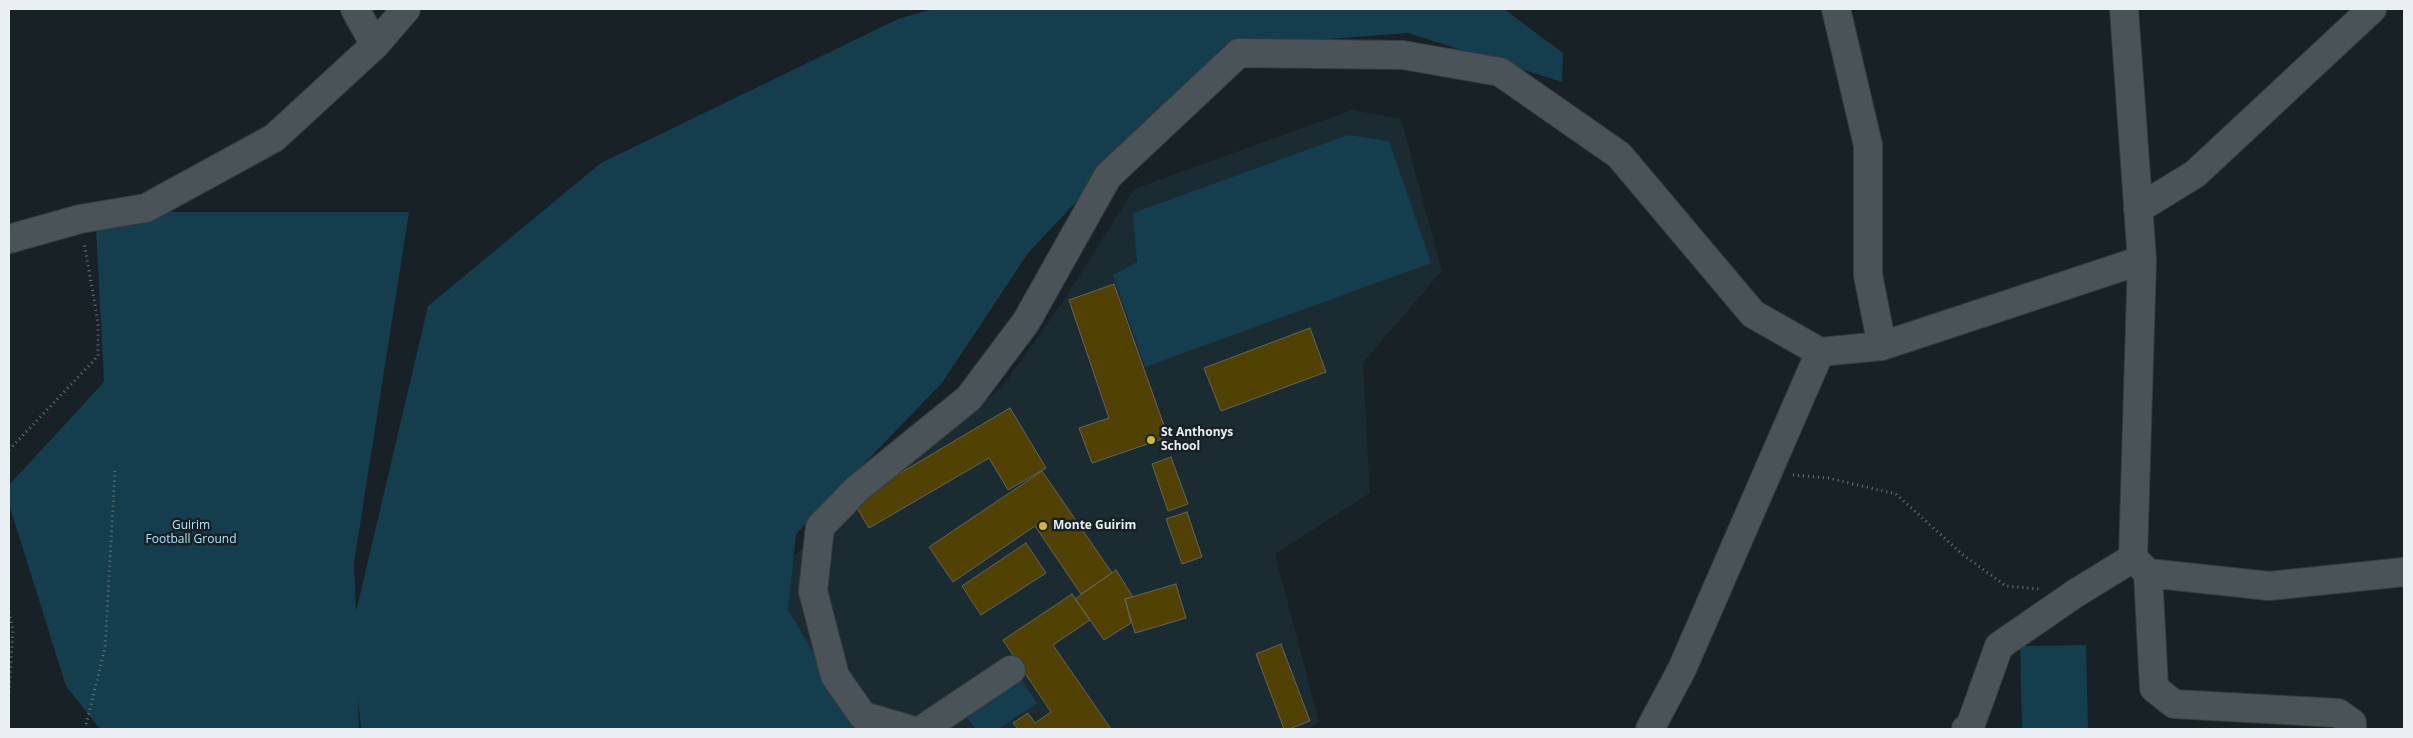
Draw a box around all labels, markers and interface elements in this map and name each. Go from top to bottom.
place label: St Anthonys School [1161,426,1233,454]
marker: St Anthonys School [1145,434,1157,446]
park label: Guirim Football Ground [145,519,237,547]
place label: Monte Guirim [1053,519,1136,533]
marker: Monte Guirim [1037,520,1049,532]

